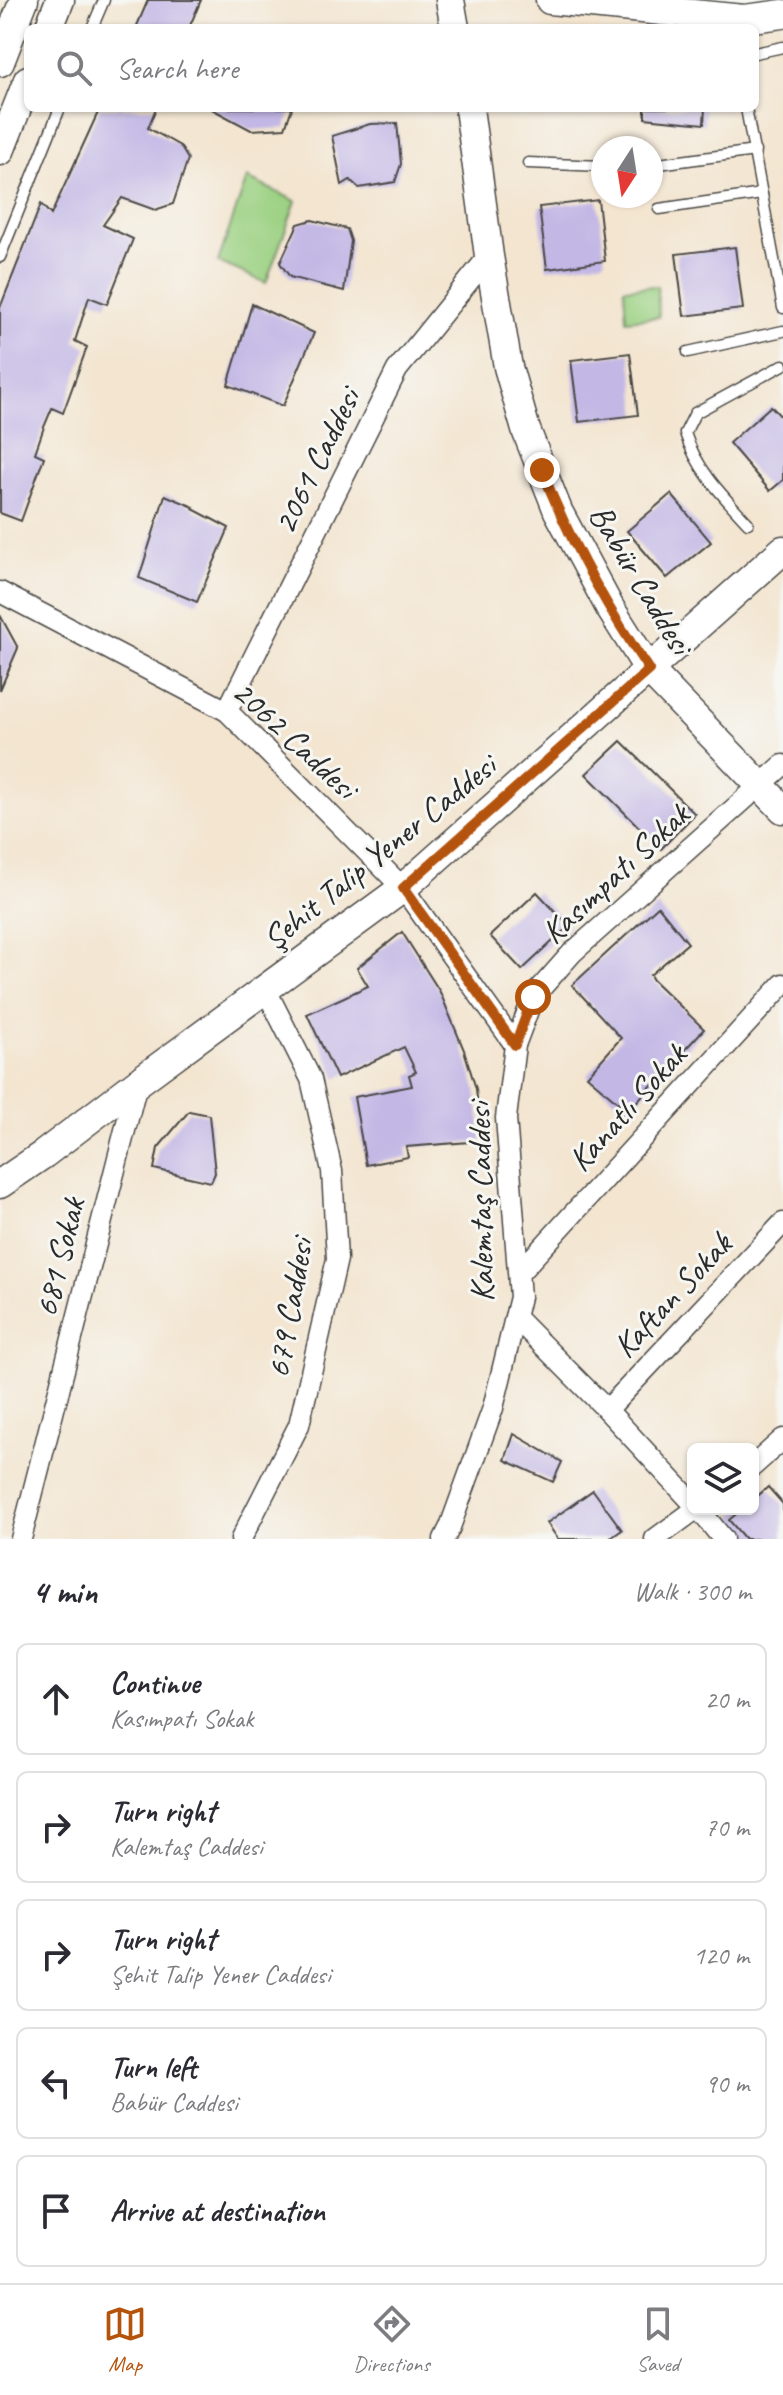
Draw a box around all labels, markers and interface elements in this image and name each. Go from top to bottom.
search box [24,24,759,112]
icon: search [52,46,96,90]
text: Search here [116,49,238,87]
north arrow [591,136,663,208]
street label: 2061 Caddesi [262,377,372,541]
route end [524,452,560,488]
street label: Babür Caddesi [580,496,705,666]
street label: 2062 Caddesi [223,670,370,811]
street label: Şehit Talip Yener Caddesi [253,742,508,959]
street label: Kasımpatı Sokak [532,792,700,953]
route start [515,979,551,1015]
street label: Kanatlı Sokak [558,1032,697,1180]
street label: Kalemtaş Caddesi [457,1097,503,1302]
street label: 681 Sokak [24,1191,95,1321]
street label: Kaftan Sokak [603,1222,743,1367]
street label: 679 Caddesi [256,1230,323,1381]
map controls [687,1443,759,1515]
button: layers [687,1443,759,1515]
text: 4 min [32,1570,97,1613]
text: Walk · 300 m [634,1575,751,1608]
text: Continue [110,1664,200,1702]
icon: ahead [34,1677,78,1721]
text: 20 m [705,1683,749,1716]
text: Kasımpatı Sokak [110,1702,253,1735]
text: Turn right [110,1792,215,1830]
icon: right [34,1805,78,1849]
text: 70 m [705,1811,749,1844]
text: Kalemtaş Caddesi [110,1830,263,1863]
text: Turn right [110,1920,215,1958]
icon: right [34,1933,78,1977]
text: 120 m [693,1939,749,1972]
text: Şehit Talip Yener Caddesi [110,1958,331,1991]
text: Turn left [110,2048,197,2086]
icon: left [34,2061,78,2105]
text: 90 m [705,2067,749,2100]
text: Babür Caddesi [110,2086,238,2119]
icon: arrive [34,2189,78,2233]
text: Arrive at destination [110,2192,325,2230]
tab: Map [103,2302,147,2378]
tab: Directions [353,2302,430,2378]
tab: Saved [636,2302,680,2378]

